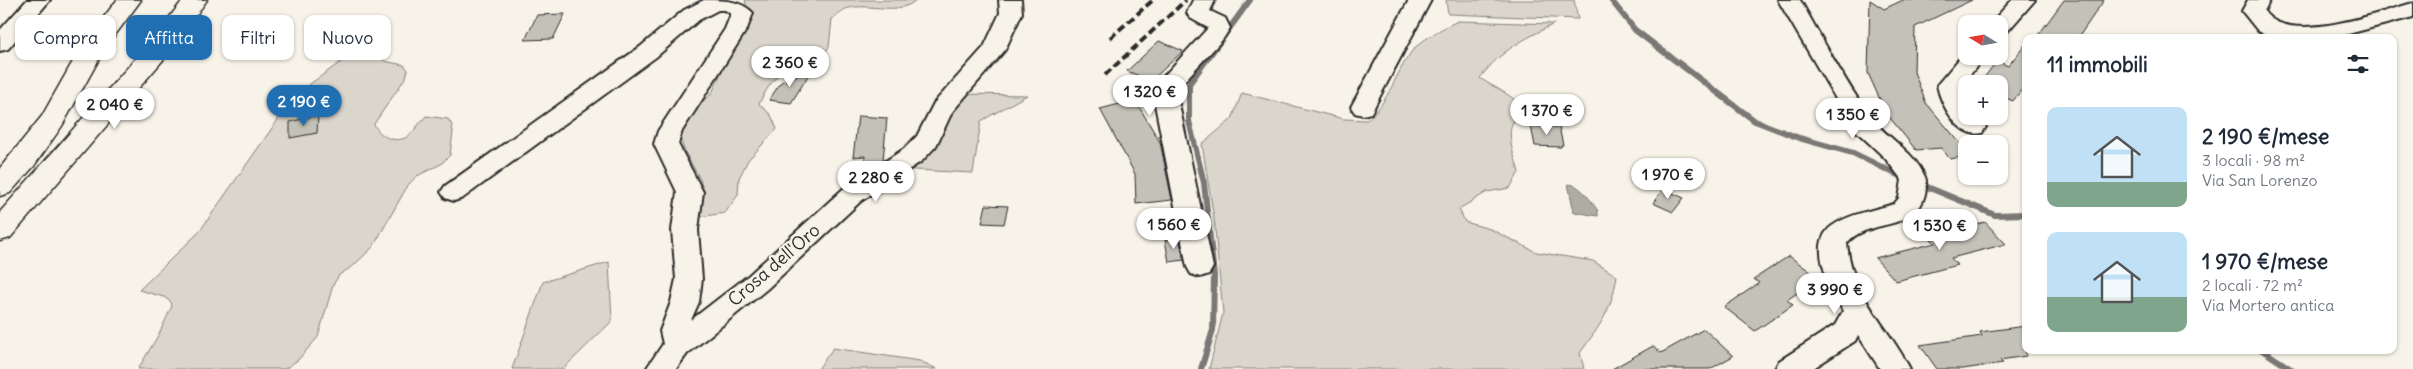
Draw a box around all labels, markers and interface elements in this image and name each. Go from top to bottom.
chip: Compra [15,15,116,60]
chip: Affitta [126,15,212,60]
chip: Filtri [222,15,294,60]
chip: Nuovo [304,15,391,60]
north arrow [1958,15,2008,65]
map controls [1958,15,2008,185]
pin: 2 360 € [744,46,836,88]
icon: filters [2344,50,2372,78]
text: 11 immobili [2047,51,2148,78]
text: 2 360 € [762,52,818,72]
pin: 1 320 € [1104,74,1196,117]
button: + [1958,75,2008,125]
text: 1 320 € [1124,81,1176,101]
pin: 2 190 € [258,84,350,127]
pin: 2 040 € [69,88,161,130]
text: 2 190 € [278,91,330,111]
text: 2 040 € [87,94,143,114]
pin: 1 370 € [1501,94,1593,136]
pin: 1 350 € [1807,98,1899,140]
text: 1 370 € [1521,100,1573,120]
text: 1 350 € [1826,104,1880,124]
text: 2 190 €/mese [2202,123,2329,150]
icon: home [2087,127,2147,187]
button: − [1958,135,2008,185]
text: 3 locali · 98 m² [2202,150,2305,170]
pin: 1 970 € [1622,158,1714,200]
pin: 2 280 € [830,160,922,203]
text: 1 970 € [1642,164,1694,184]
text: 2 280 € [848,167,904,187]
text: Via San Lorenzo [2202,170,2318,190]
pin: 1 560 € [1128,208,1220,250]
pin: 1 530 € [1894,208,1986,251]
text: 1 560 € [1147,214,1201,234]
text: 1 530 € [1913,215,1967,235]
street label: Crosa dell'Oro [723,218,825,311]
text: 1 970 €/mese [2202,248,2328,275]
icon: home [2087,252,2147,312]
pin: 3 990 € [1789,272,1881,315]
text: 2 locali · 72 m² [2202,275,2303,295]
text: 3 990 € [1807,279,1863,299]
text: Via Mortero antica [2202,295,2334,315]

